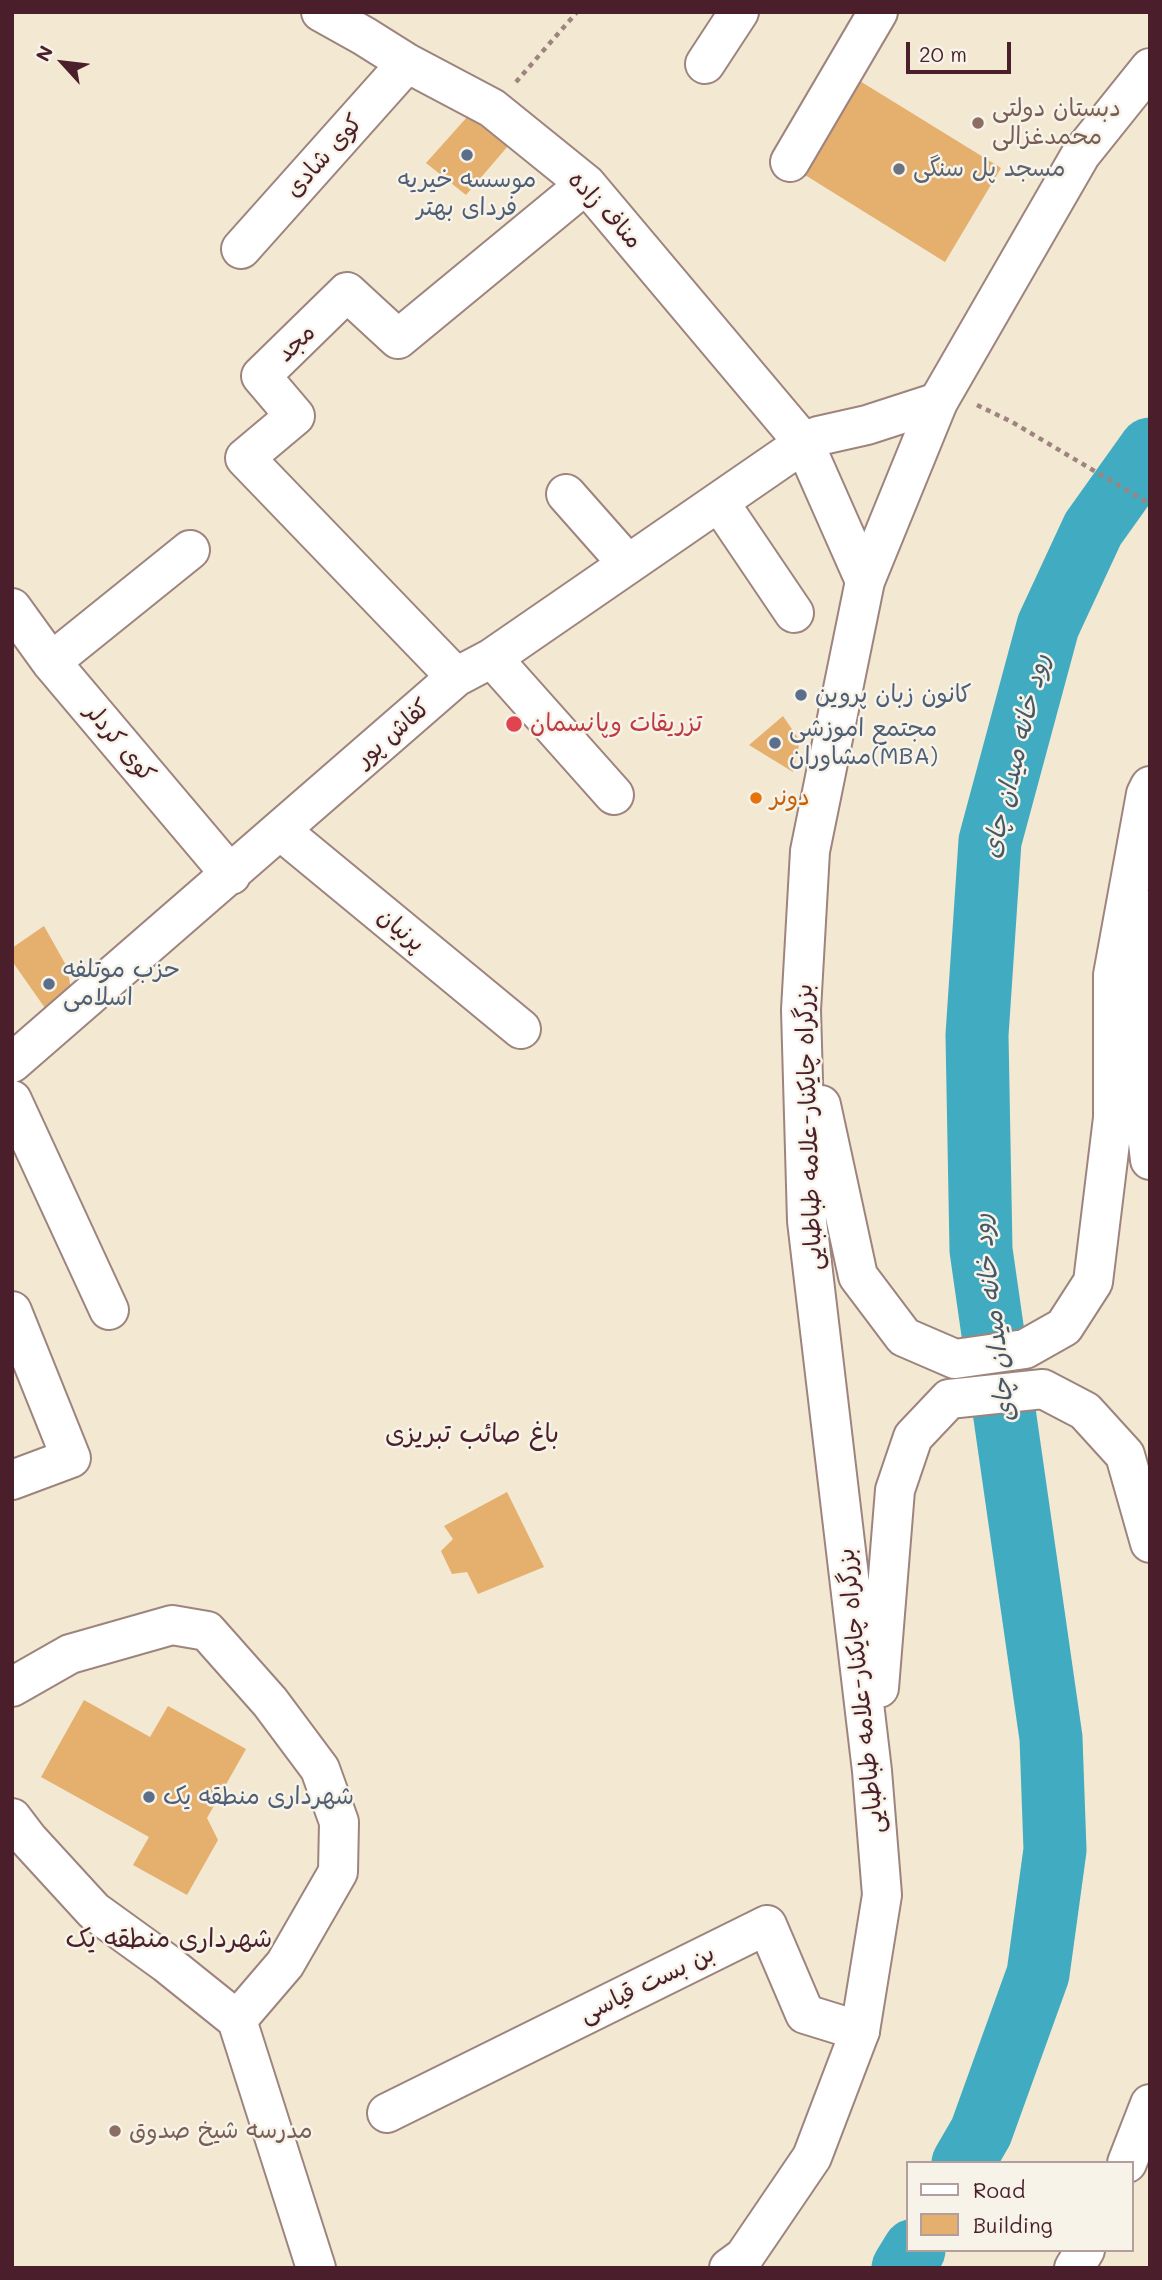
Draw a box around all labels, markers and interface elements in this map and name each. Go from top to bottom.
north arrow [28,28,98,98]
scale bar [910,28,1015,72]
text: 20 m [919,40,967,67]
text: N [29,41,58,65]
place label: دبستان دولتی محمدغزالی [992,95,1121,151]
street label: کوی شادی [279,108,369,204]
marker: دبستان دولتی محمدغزالی [970,115,986,131]
marker: موسسه خیریه فردای بهتر [459,147,475,163]
place label: مسجد پل سنگی [913,155,1065,183]
marker: مسجد پل سنگی [891,161,907,177]
street label: مناف زاده [562,165,648,255]
place label: موسسه خیریه فردای بهتر [398,166,536,222]
street label: مجد [271,318,321,368]
water label: رود خانه میدان چای [975,650,1057,862]
place label: کانون زبان پروین [815,681,972,709]
marker: کانون زبان پروین [793,687,809,703]
street label: کفاش پور [350,693,436,773]
street label: کوی کردلر [79,698,161,788]
place label: تزریقات وپانسمان [530,710,702,738]
marker: تزریقات وپانسمان [504,714,524,734]
place label: مجتمع اموزشی مشاوران(MBA) [789,715,938,771]
marker: مجتمع اموزشی مشاوران(MBA) [767,735,783,751]
place label: دونر [770,784,810,812]
marker: دونر [748,790,764,806]
street label: پرنیان [371,902,431,958]
place label: حزب موتلفه اسلامی [63,956,180,1012]
marker: حزب موتلفه اسلامی [41,976,57,992]
street label: بزرگراه چایکنار-علامه طباطبایی [790,983,828,1271]
water label: رود خانه میدان چای [966,1212,1022,1424]
district label: باغ صائب تبریزی [385,1418,559,1450]
street label: بزرگراه چایکنار-علامه طباطبایی [832,1547,890,1835]
place label: شهرداری منطقه یک [163,1783,354,1811]
marker: شهرداری منطقه یک [141,1789,157,1805]
district label: شهرداری منطقه یک [66,1923,272,1955]
street label: بن بست قیاسی [575,1939,719,2029]
place label: مدرسه شیخ صدوق [129,2117,313,2145]
marker: مدرسه شیخ صدوق [107,2123,123,2139]
legend [906,2161,1134,2252]
text: Road [973,2176,1025,2203]
text: Building [973,2211,1053,2238]

